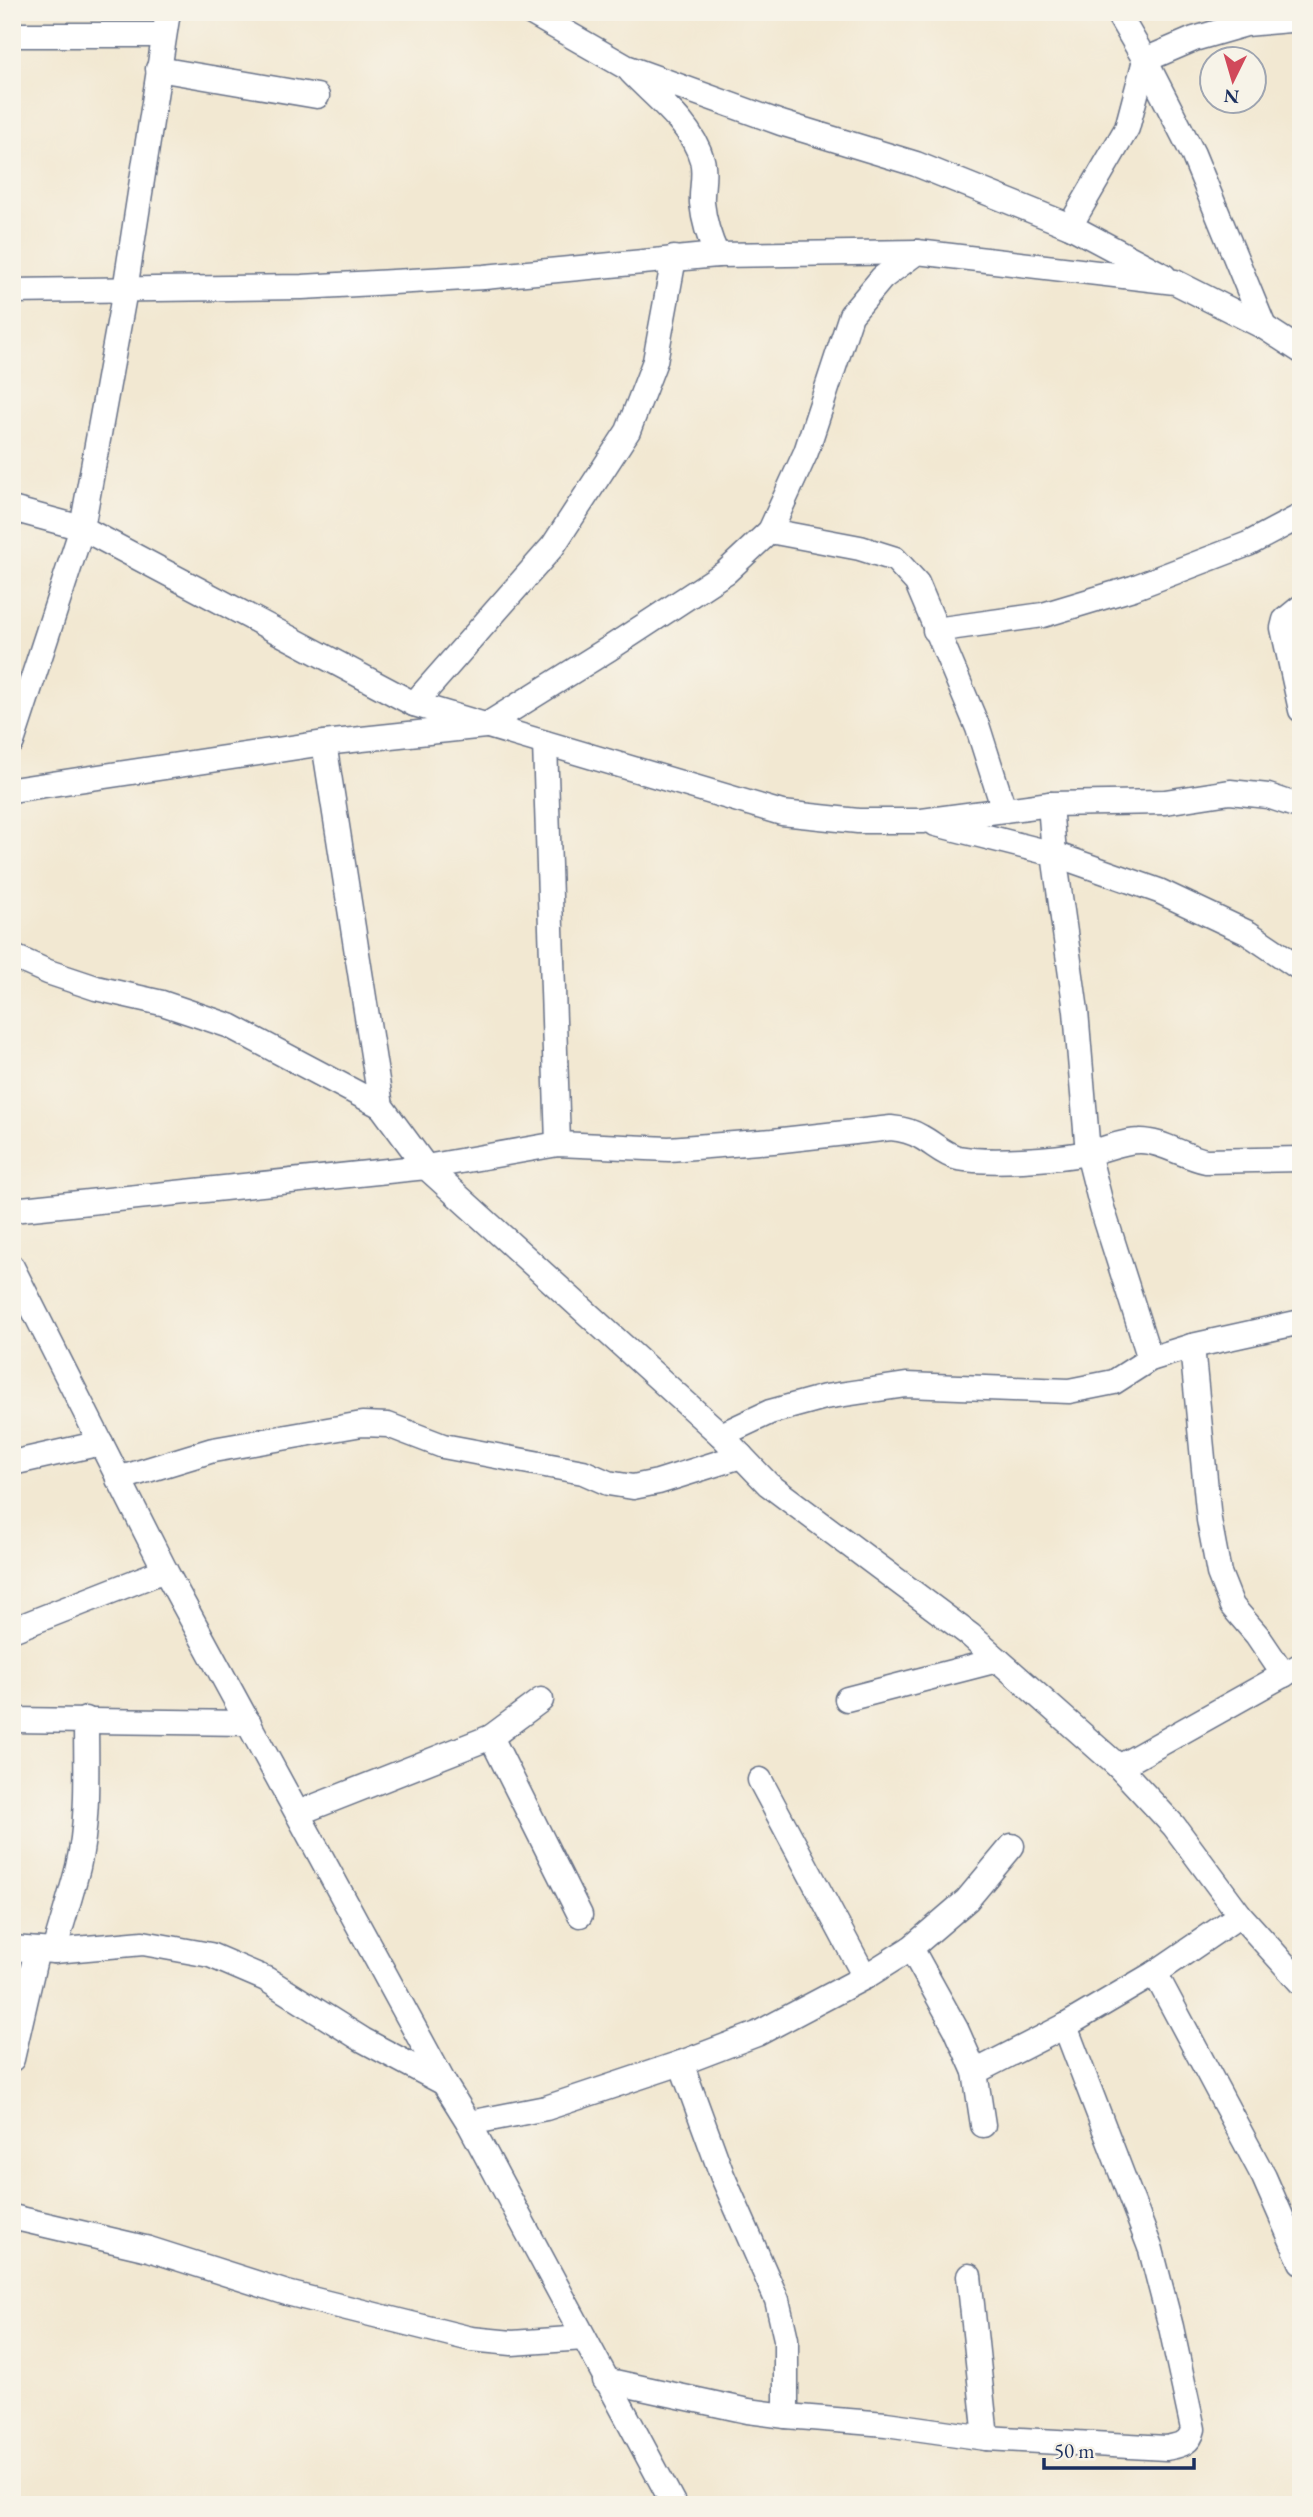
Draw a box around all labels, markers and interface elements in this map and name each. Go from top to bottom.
north arrow [1198,46,1268,116]
text: N [1222,83,1240,110]
scale bar [1044,2426,1194,2470]
text: 50 m [1054,2437,1095,2464]

